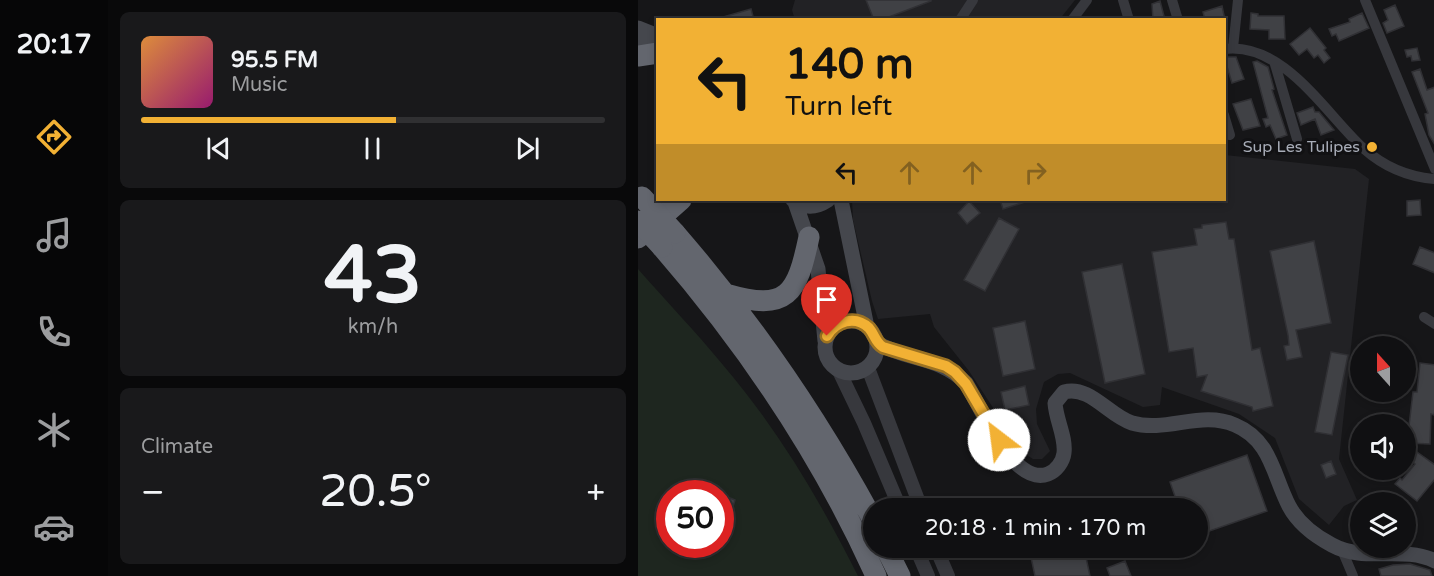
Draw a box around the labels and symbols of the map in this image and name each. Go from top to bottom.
place label: Sup Les Tulipes [1243,137,1360,157]
marker: Sup Les Tulipes [1365,140,1379,154]
pin [801,274,852,336]
north arrow [1350,336,1416,402]
position arrow [967,408,1031,472]
speed limit sign: 50 [656,480,734,558]

